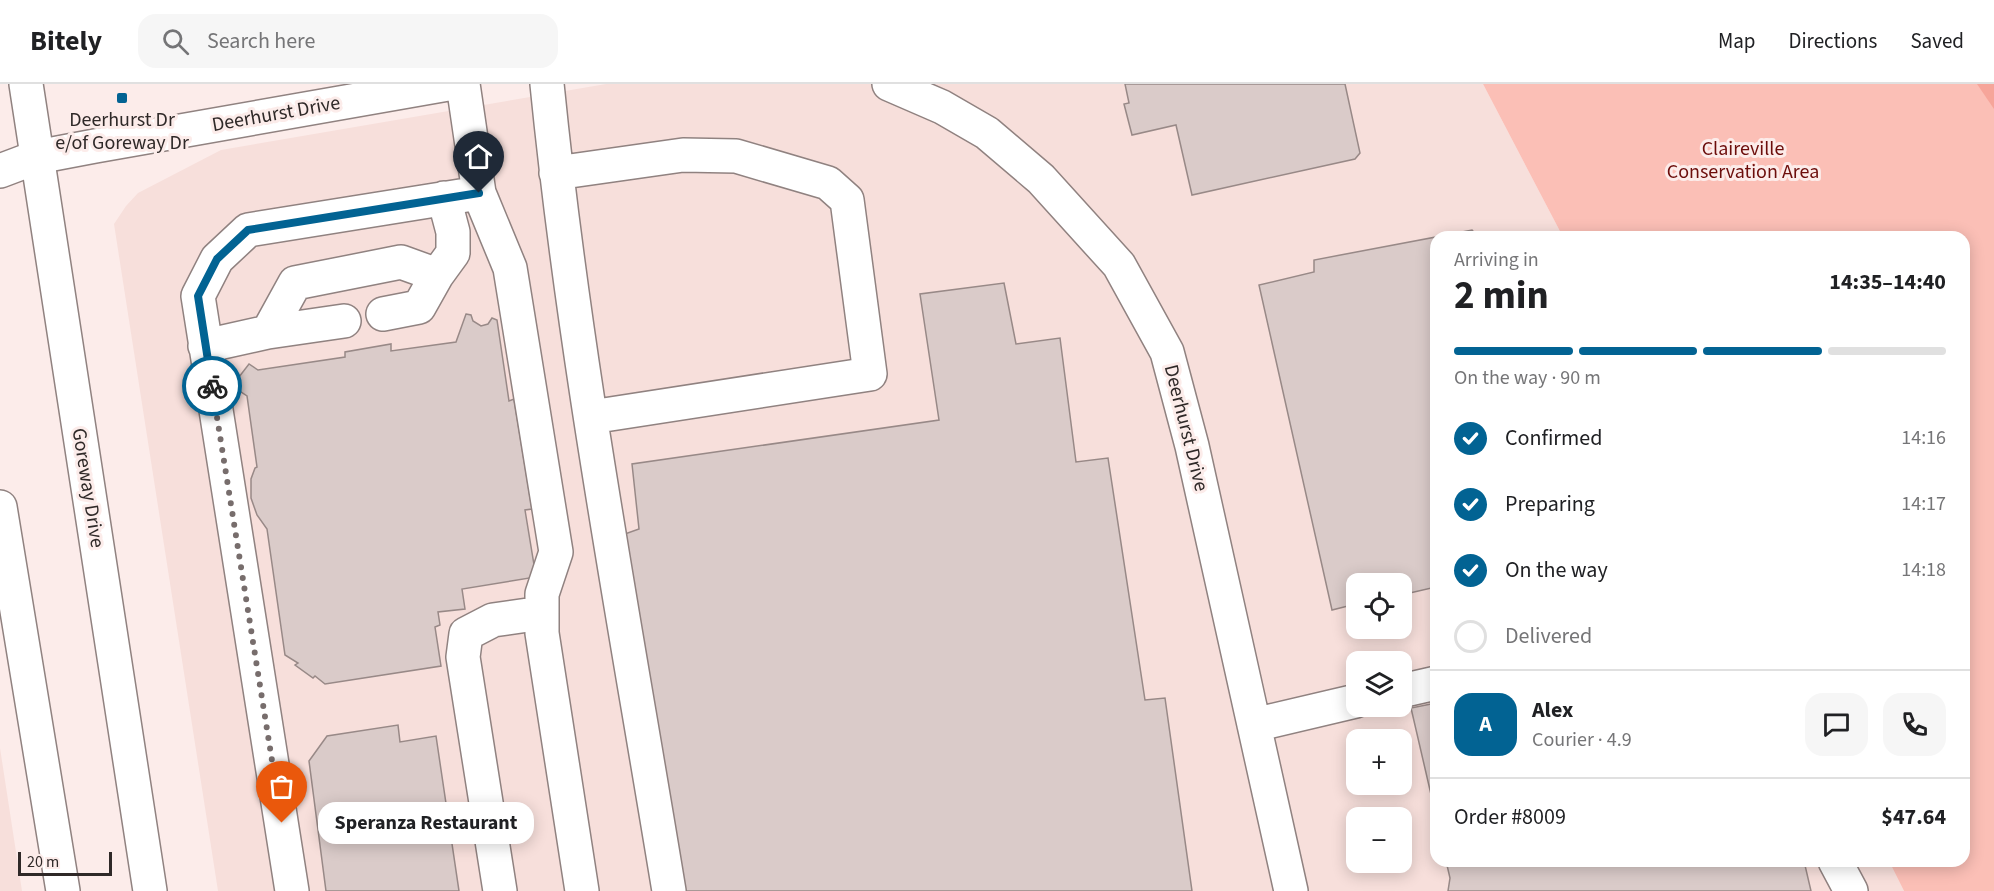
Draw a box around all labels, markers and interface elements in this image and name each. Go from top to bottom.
search box [138,14,558,68]
text: Bitely [30,21,102,61]
icon: search [159,25,192,58]
text: Search here [207,25,315,57]
text: Map [1718,26,1756,56]
text: Directions [1789,26,1877,56]
text: Saved [1910,26,1964,56]
street label: Deerhurst Drive [210,89,342,139]
marker: Deerhurst Dr e/of Goreway Dr [115,91,129,105]
place label: Deerhurst Dr e/of Goreway Dr [55,106,189,157]
pin [453,131,504,193]
park label: Claireville Conservation Area [1667,135,1819,186]
icon: home [462,140,495,173]
text: Arriving in [1454,246,1539,274]
text: 14:35–14:40 [1829,266,1946,298]
text: 2 min [1454,268,1549,324]
courier [182,356,242,416]
street label: Deerhurst Drive [1157,362,1215,494]
text: On the way · 90 m [1454,364,1601,392]
icon: bike [196,370,229,403]
icon: check [1454,422,1487,455]
text: Confirmed [1505,422,1602,454]
text: 14:16 [1901,424,1946,452]
street label: Goreway Drive [65,426,111,550]
icon: check [1454,488,1487,521]
text: Preparing [1505,488,1595,520]
text: 14:17 [1901,490,1946,518]
icon: check [1454,554,1487,587]
text: On the way [1505,554,1608,586]
text: 14:18 [1901,556,1946,584]
map controls [1346,573,1412,873]
button: locate [1346,573,1412,639]
text: Delivered [1505,620,1592,652]
button: layers [1346,651,1412,717]
button: chat [1805,693,1868,756]
button: phone [1883,693,1946,756]
text: Alex [1532,694,1573,726]
text: A [1479,708,1492,740]
text: Courier · 4.9 [1532,726,1632,754]
button: + [1346,729,1412,795]
pin [256,761,307,823]
icon: bag [265,770,298,803]
text: Order #8009 [1454,801,1566,833]
text: $47.64 [1881,801,1946,833]
callout: Speranza Restaurant [318,802,534,844]
button: − [1346,807,1412,873]
text: Speranza Restaurant [335,809,517,837]
scale bar [18,849,112,876]
text: 20 m [27,851,59,873]

